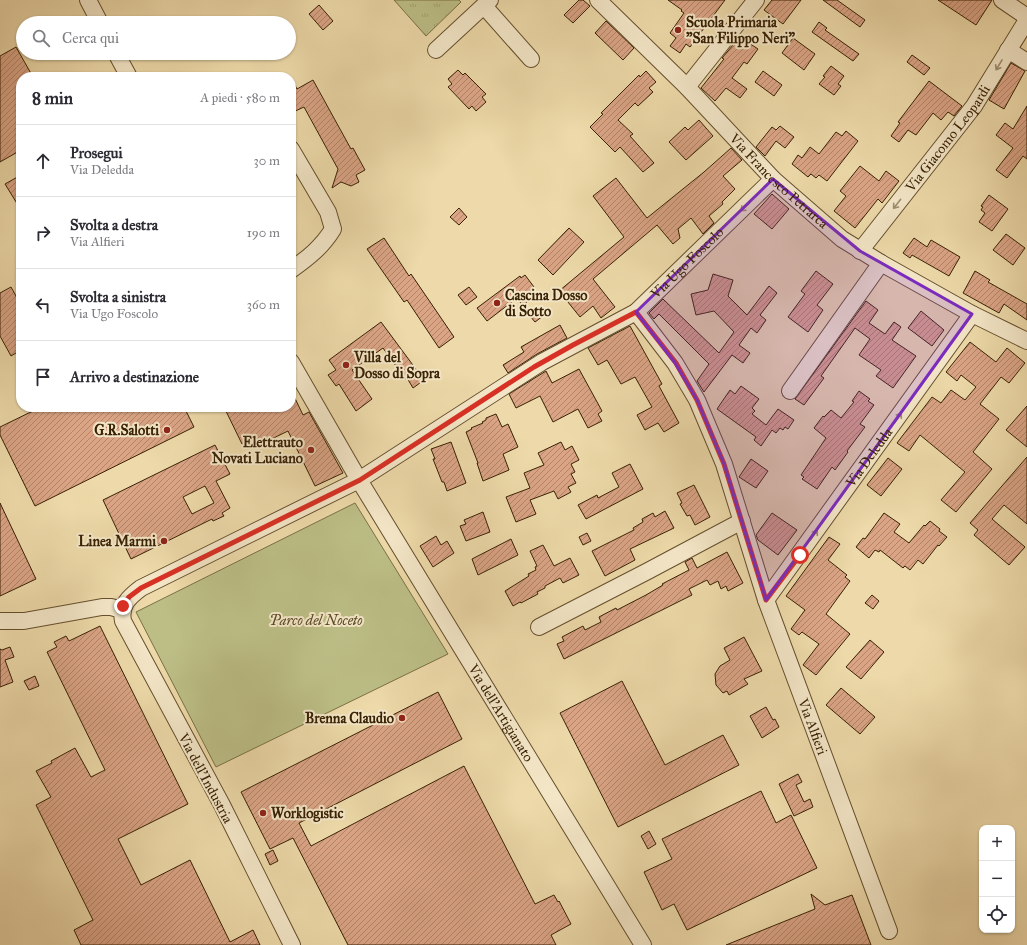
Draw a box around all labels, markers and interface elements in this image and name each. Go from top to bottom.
place label: Scuola Primaria "San Filippo Neri" [686,14,795,48]
search box [16,16,296,60]
marker: Scuola Primaria "San Filippo Neri" [673,25,683,35]
icon: search [30,27,52,49]
text: Cerca qui [62,29,119,47]
one-way arrow [995,59,1003,71]
street label: Via Giacomo Leopardi [901,82,994,196]
text: 8 min [32,88,73,109]
text: A piedi · 580 m [200,90,280,106]
street label: Via Francesco Petrarca [725,129,832,232]
text: Prosegui [70,144,123,162]
icon: ahead [32,150,54,172]
text: 30 m [254,153,280,169]
text: Via Deledda [70,162,134,178]
one-way arrow [893,198,901,209]
one-way arrow [740,202,750,211]
text: Svolta a destra [70,216,158,234]
icon: right [32,222,54,244]
street label: Via Ugo Foscolo [646,224,727,303]
text: 190 m [247,225,280,241]
text: Via Alfieri [70,234,125,250]
place label: Cascina Dosso di Sotto [505,287,587,320]
text: Svolta a sinistra [70,288,166,306]
icon: left [32,294,54,316]
text: 360 m [247,297,280,313]
marker: Cascina Dosso di Sotto [492,298,502,308]
text: Via Ugo Foscolo [70,306,158,322]
place label: Villa del Dosso di Sopra [353,349,441,383]
marker: Villa del Dosso di Sopra [341,360,351,370]
icon: arrive [32,366,54,388]
text: Arrivo a destinazione [70,368,199,386]
one-way arrow [894,412,902,423]
place label: G.R.Salotti [94,422,159,439]
street label: Via Deledda [842,424,896,491]
marker: G.R.Salotti [162,425,172,435]
place label: Elettrauto Novati Luciano [212,434,303,467]
marker: Elettrauto Novati Luciano [306,445,316,455]
one-way arrow [810,530,818,541]
place label: Linea Marmi [78,533,156,550]
marker: Linea Marmi [159,536,169,546]
route start [791,546,809,564]
route end [114,597,132,615]
park label: Parco del Noceto [270,612,362,629]
street label: Via dell'Artigianato [464,660,537,765]
street label: Via Alfieri [794,695,831,757]
place label: Brenna Claudio [305,710,394,727]
marker: Brenna Claudio [397,713,407,723]
street label: Via dell'Industria [174,729,236,826]
place label: Worklogistic [271,805,344,823]
marker: Worklogistic [258,808,268,818]
map controls [979,825,1015,933]
button: + [979,825,1015,861]
button: − [979,861,1015,897]
button: locate [979,897,1015,933]

